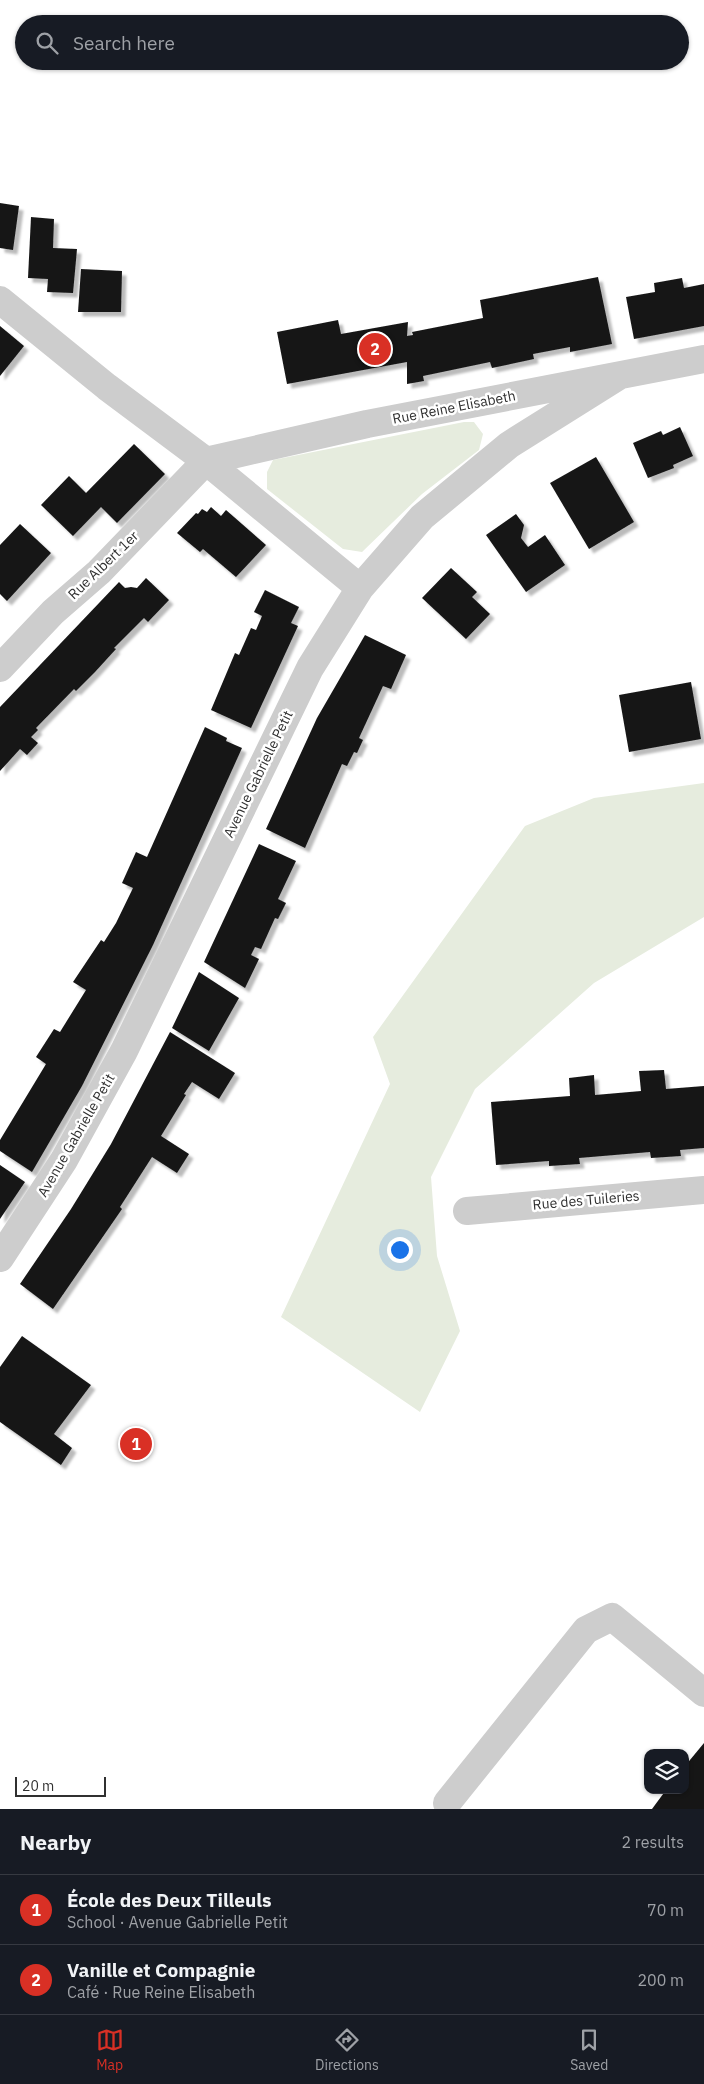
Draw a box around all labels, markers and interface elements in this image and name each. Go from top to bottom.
search box [15,15,689,70]
icon: search [33,29,61,57]
text: Search here [73,31,175,55]
pin: 2 [359,330,391,368]
street label: Rue Reine Elisabeth [391,386,517,428]
street label: Rue Albert 1er [64,527,142,603]
street label: Avenue Gabrielle Petit [219,707,297,841]
street label: Avenue Gabrielle Petit [33,1070,119,1200]
street label: Rue des Tuileries [532,1186,640,1214]
your location [387,1237,413,1263]
pin: 1 [120,1425,152,1463]
map controls [644,1749,689,1794]
button: layers [644,1749,689,1794]
scale bar [15,1774,106,1797]
text: 20 m [22,1777,54,1795]
text: Nearby [20,1828,91,1856]
text: 2 results [621,1832,684,1852]
text: École des Deux Tilleuls [67,1888,272,1912]
text: 1 [31,1900,41,1920]
text: 70 m [647,1900,684,1920]
text: School · Avenue Gabrielle Petit [67,1912,288,1932]
text: Vanille et Compagnie [67,1958,255,1982]
text: 2 [31,1970,41,1990]
text: 200 m [637,1970,684,1990]
text: Café · Rue Reine Elisabeth [67,1982,255,2002]
tab: Map [96,2026,124,2074]
tab: Directions [315,2026,379,2074]
tab: Saved [570,2026,608,2074]

